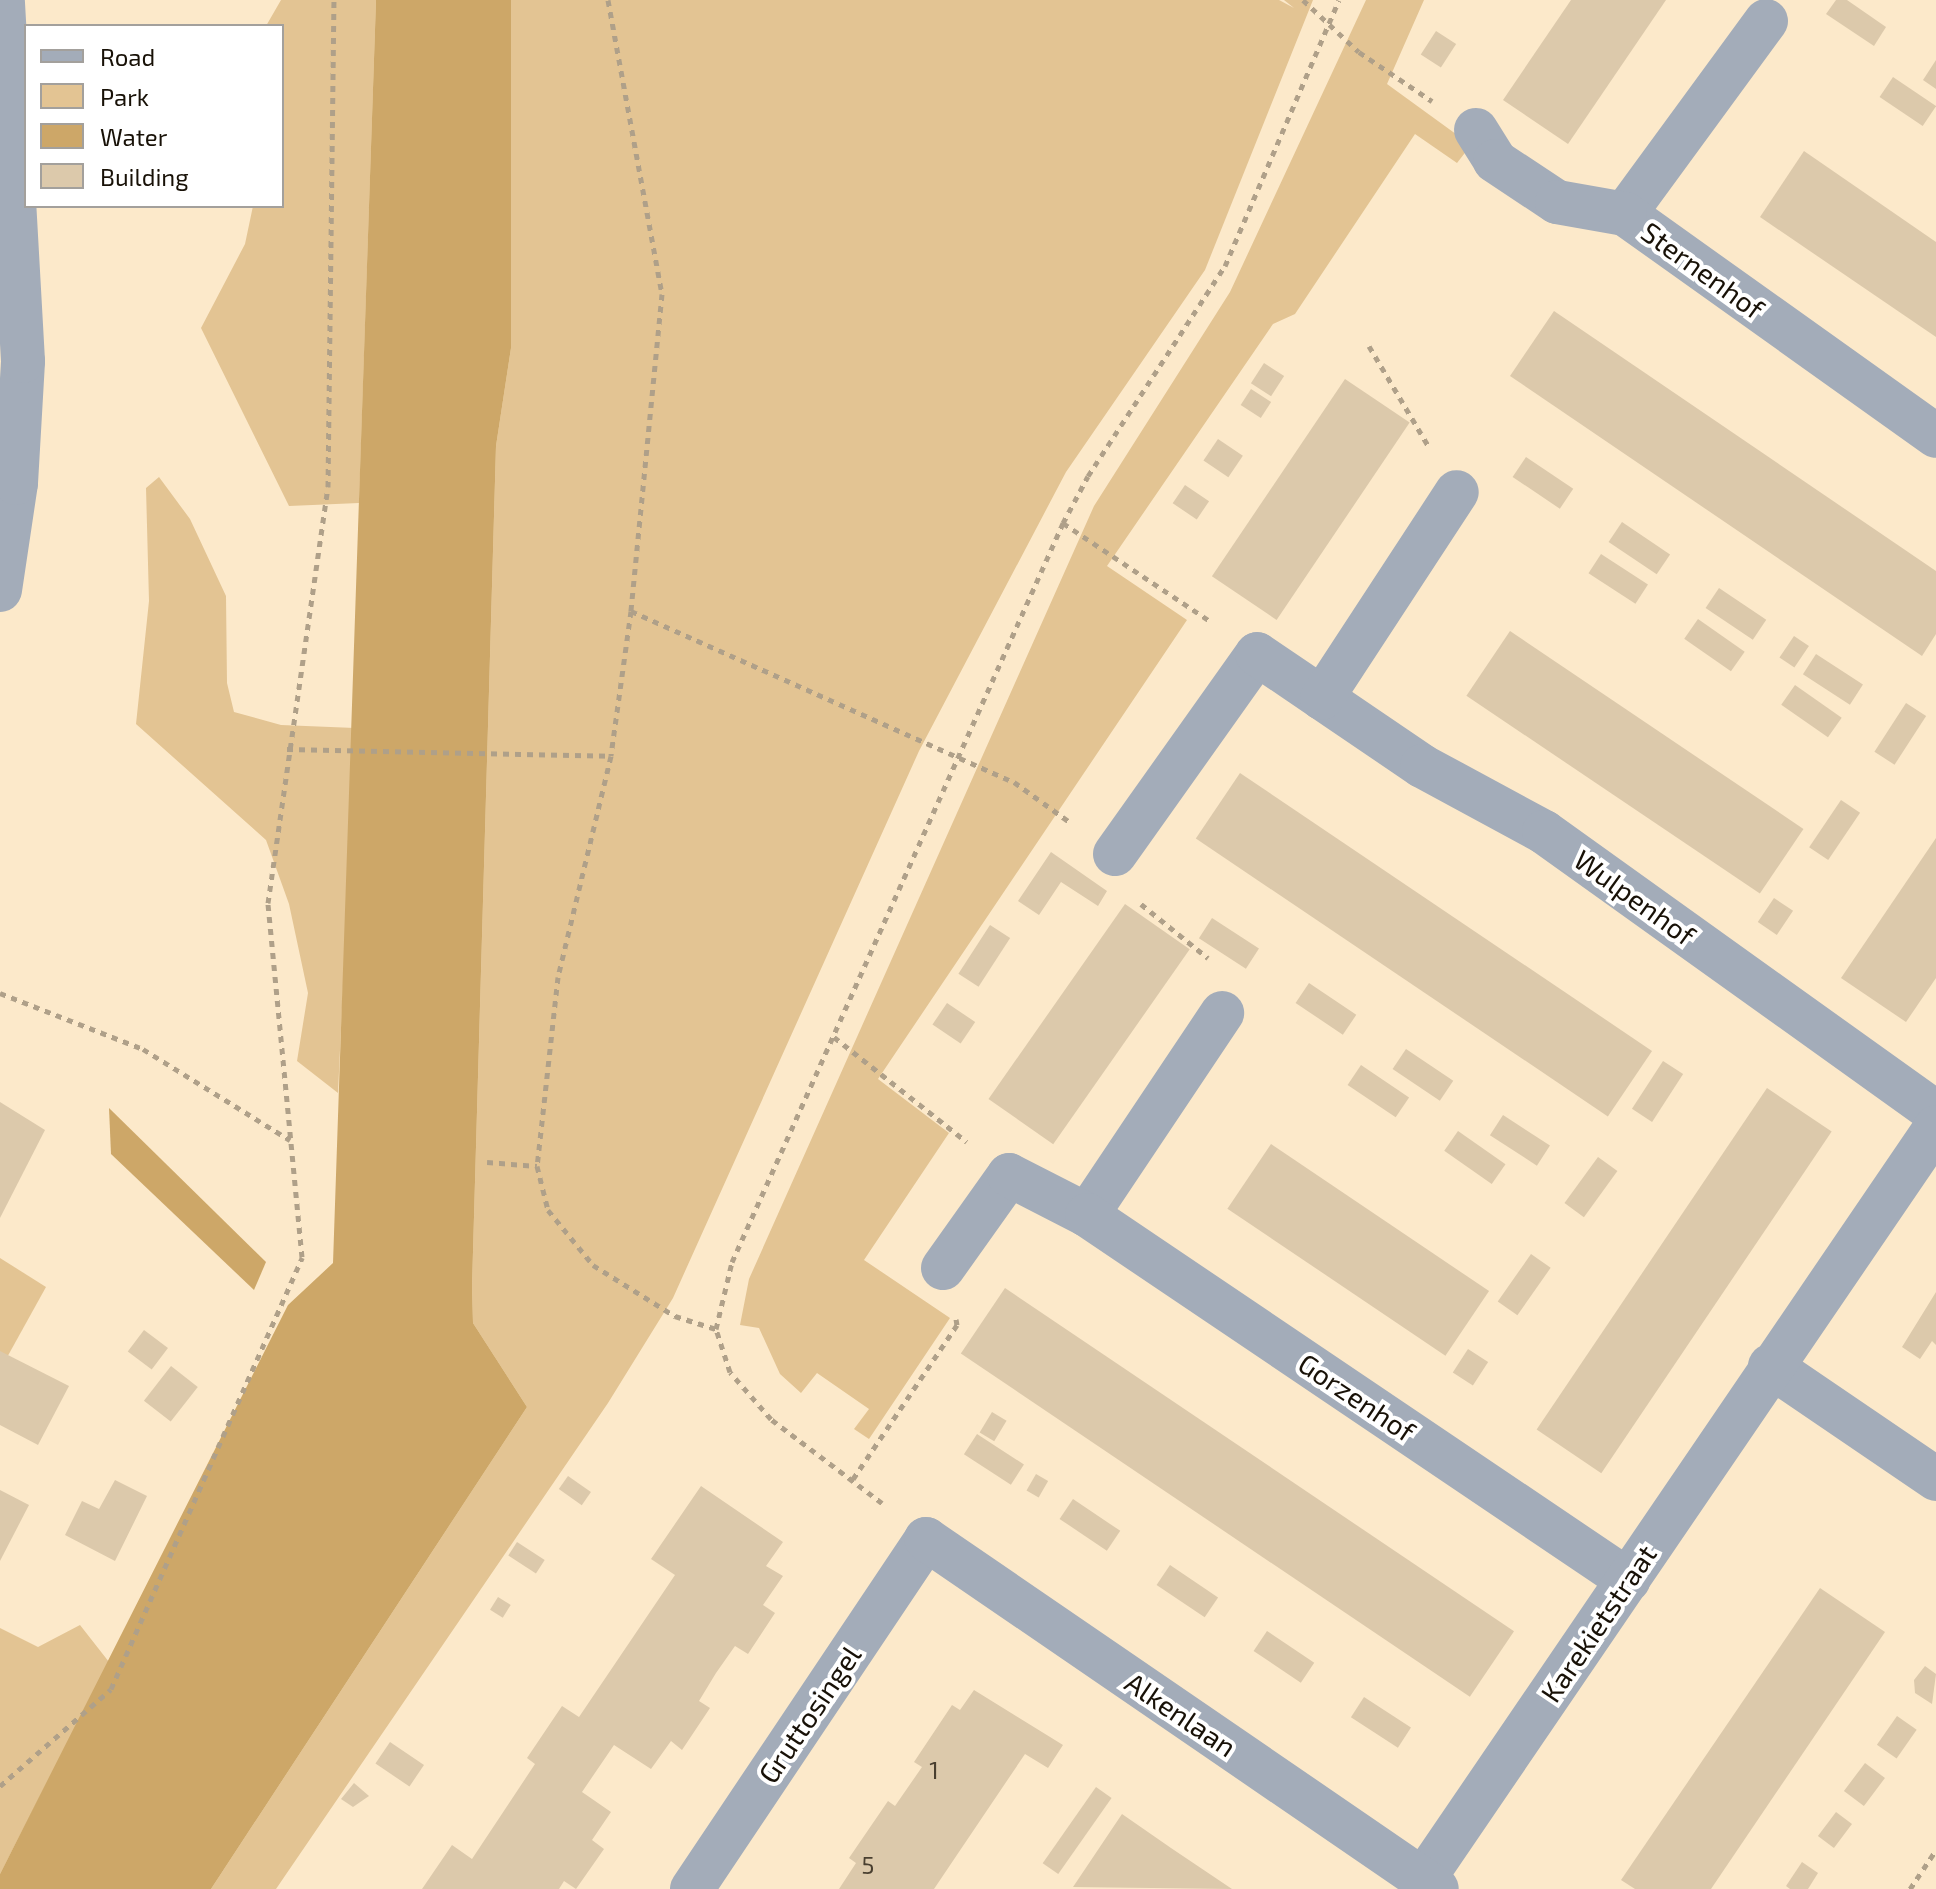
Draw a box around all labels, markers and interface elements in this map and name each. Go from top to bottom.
legend [24,24,284,208]
text: Road [100,42,155,71]
text: Park [100,82,149,111]
text: Water [100,122,167,151]
text: Building [100,162,189,191]
street label: Sternenhof [1635,214,1771,326]
street label: Wulpenhof [1568,842,1702,952]
street label: Gorzenhof [1292,1346,1422,1448]
street label: Karekietstraat [1533,1538,1663,1708]
street label: Gruttosingel [751,1639,867,1789]
street label: Alkenlaan [1119,1665,1243,1763]
house number: 1 [929,1756,939,1784]
house number: 5 [862,1851,874,1879]

